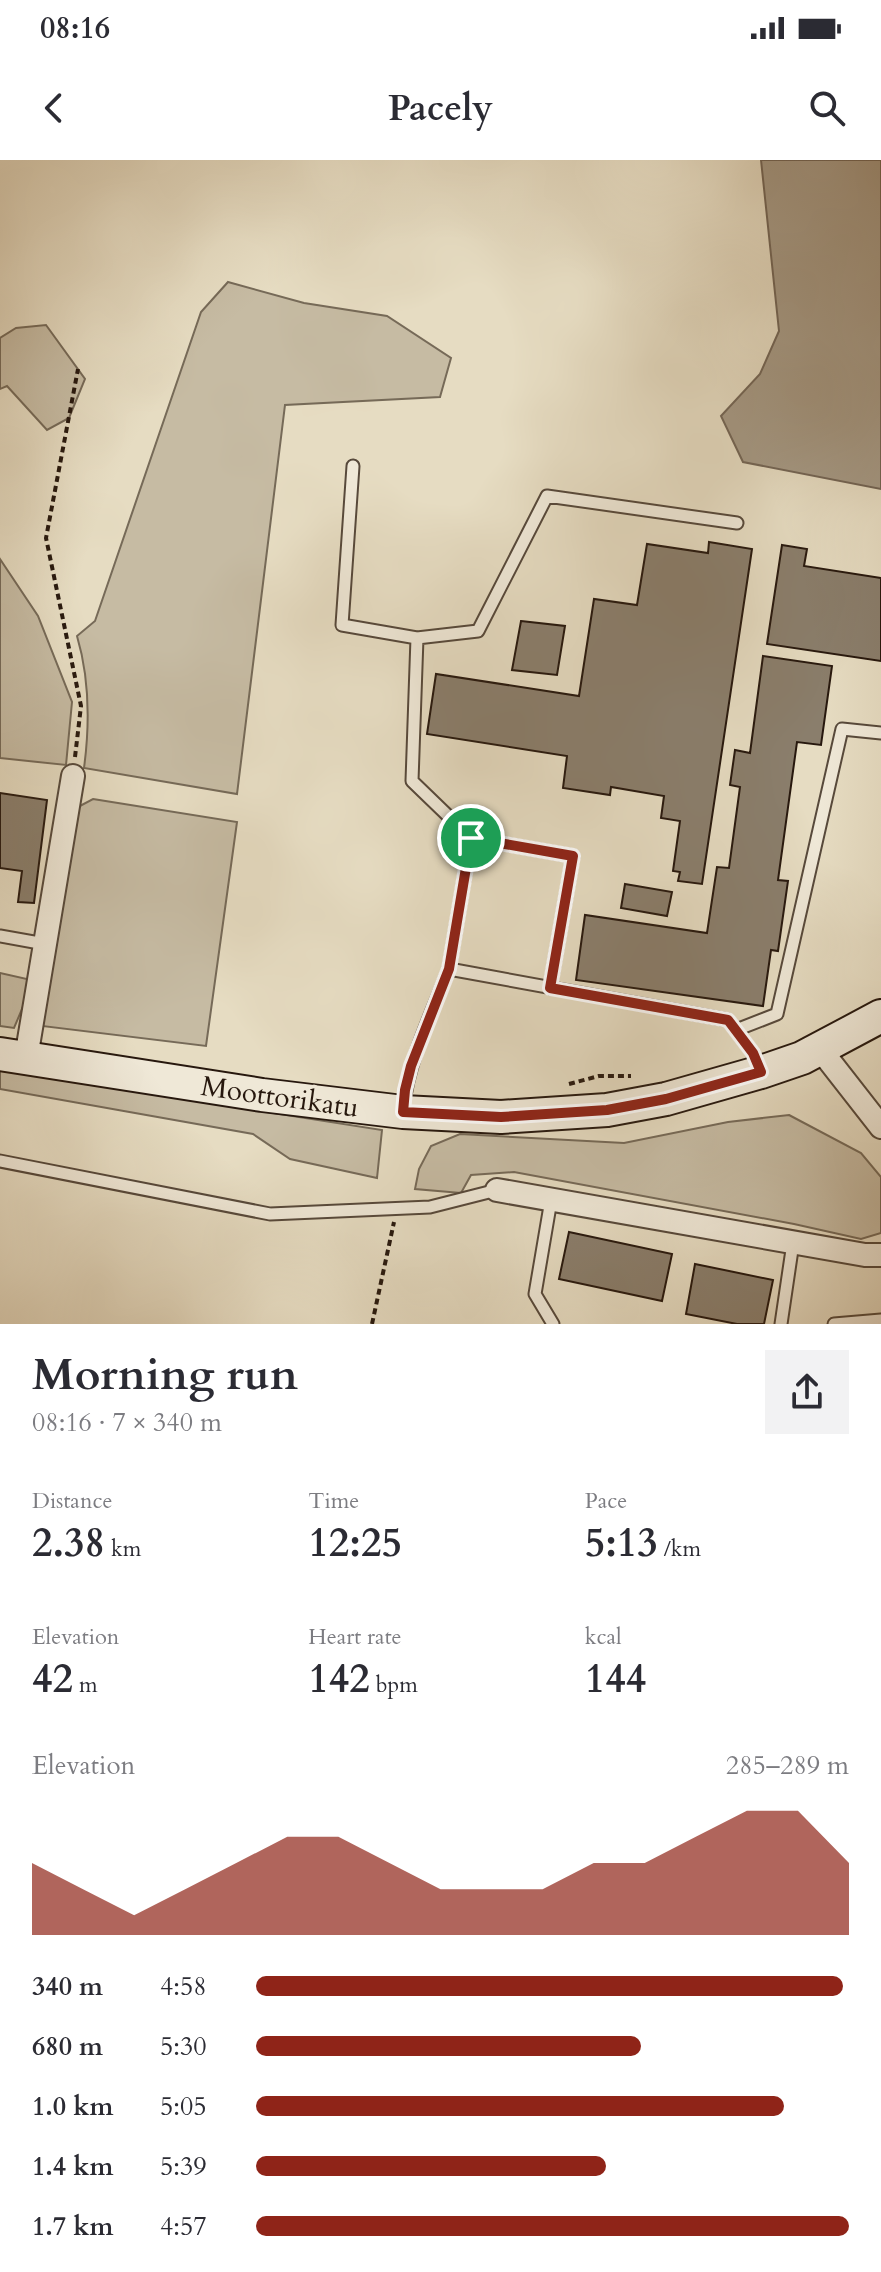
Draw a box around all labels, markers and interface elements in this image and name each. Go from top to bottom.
text: 08:16 [40,8,110,49]
text: Pacely [388,84,493,133]
icon: back [32,86,76,130]
icon: search [805,86,849,130]
pin [437,804,505,872]
icon: arrive [449,816,493,860]
street label: Moottorikatu [199,1067,361,1127]
text: Morning run [32,1345,298,1405]
button: share [765,1350,849,1434]
text: 08:16 · 7 × 340 m [32,1405,222,1440]
text: Distance [32,1486,112,1516]
text: Time [308,1486,359,1516]
text: Pace [585,1486,627,1516]
text: 2.38 [32,1516,105,1571]
text: 12:25 [308,1516,402,1571]
text: 5:13 [585,1516,658,1571]
text: km [105,1534,141,1564]
text: /km [658,1534,701,1564]
text: Elevation [32,1622,119,1652]
text: Heart rate [308,1622,402,1652]
text: kcal [585,1622,622,1652]
text: 42 [32,1652,73,1707]
text: 142 [308,1652,370,1707]
text: 144 [585,1652,646,1707]
text: m [73,1670,98,1700]
text: bpm [370,1670,418,1700]
text: Elevation [32,1748,135,1783]
text: 285–289 m [726,1748,849,1783]
text: 340 m [32,1969,103,2004]
text: 4:58 [160,1969,207,2004]
text: 680 m [32,2029,103,2064]
text: 5:30 [160,2029,207,2064]
text: 1.0 km [32,2089,113,2124]
text: 5:05 [160,2089,207,2124]
text: 1.4 km [32,2149,113,2184]
text: 5:39 [160,2149,207,2184]
text: 1.7 km [32,2209,113,2244]
text: 4:57 [160,2209,207,2244]

